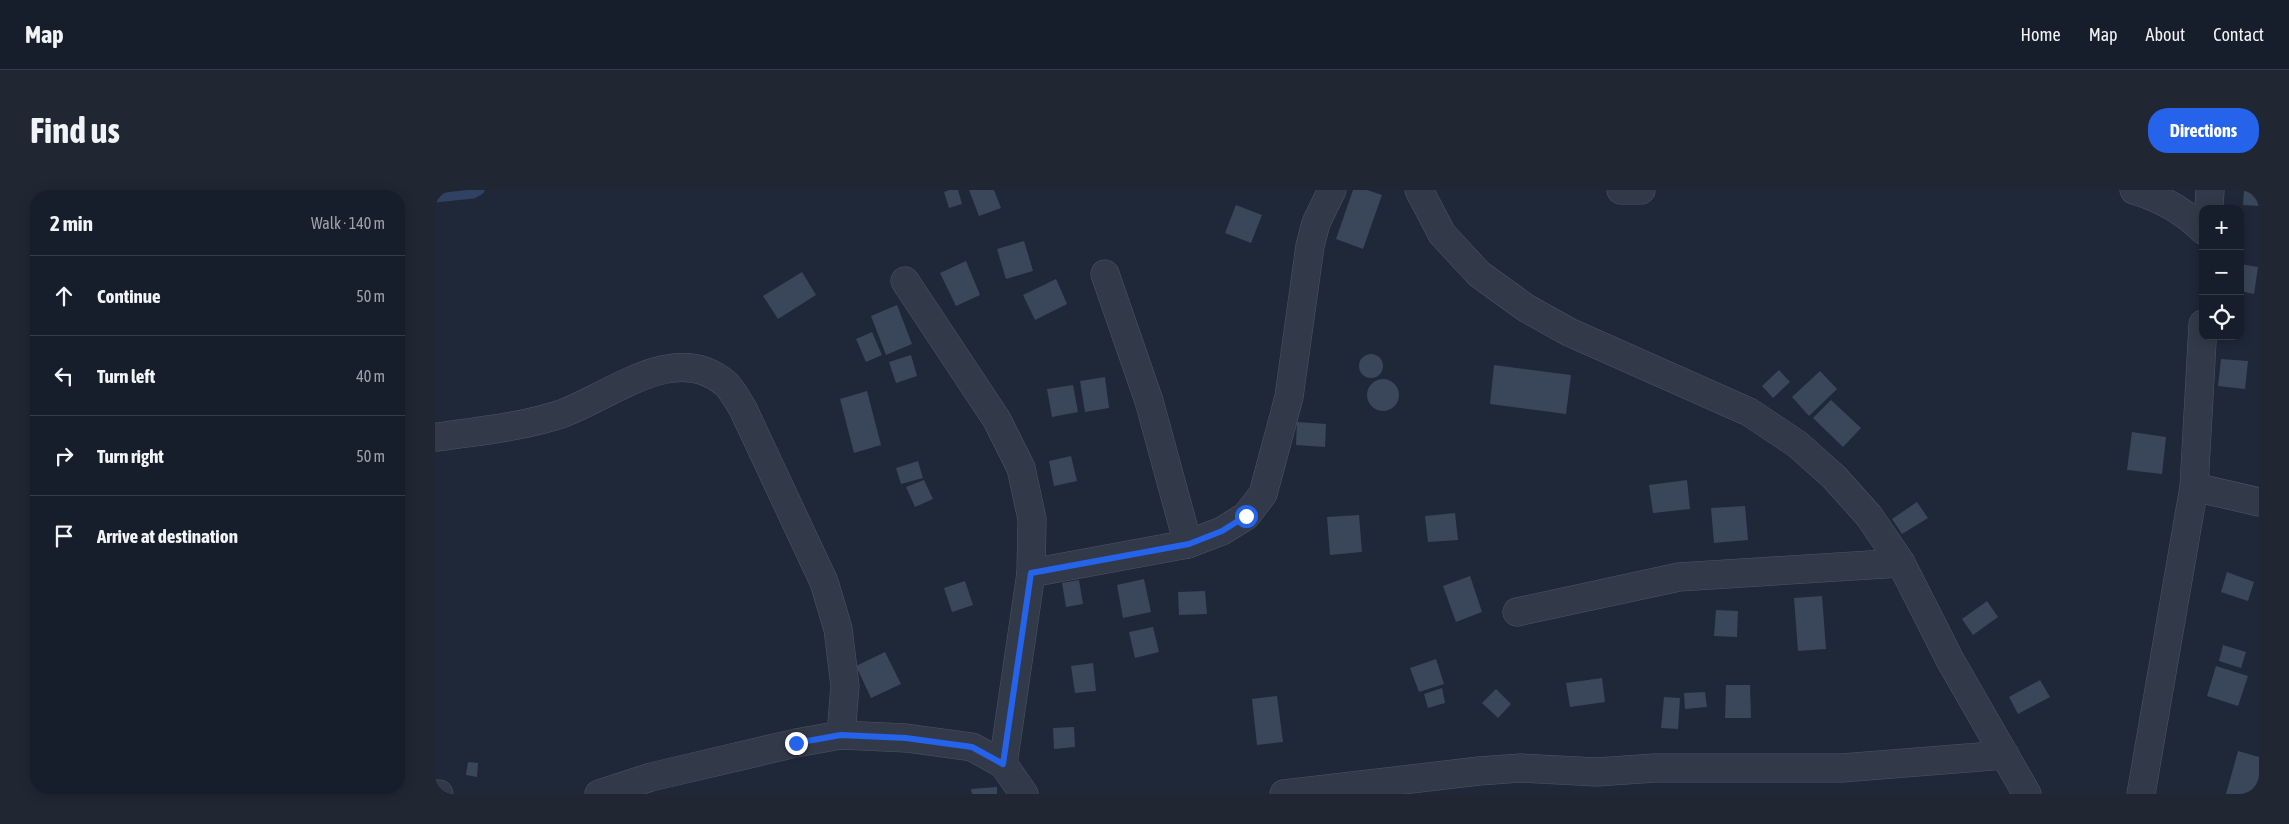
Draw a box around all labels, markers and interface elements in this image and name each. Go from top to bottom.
text: Map [25,21,64,48]
text: Home [2021,24,2061,45]
text: Map [2089,24,2118,45]
text: About [2146,24,2185,45]
text: Contact [2213,24,2264,45]
button: Directions [2148,108,2259,153]
text: Find us [30,110,120,150]
map controls [2199,205,2244,340]
button: + [2199,205,2244,250]
text: 2 min [50,211,93,235]
text: Walk · 140 m [311,214,385,232]
button: − [2199,250,2244,295]
icon: ahead [50,282,78,310]
text: Continue [97,285,161,307]
text: 50 m [356,287,385,305]
button: locate [2199,295,2244,340]
icon: left [50,362,78,390]
text: Turn left [97,365,155,387]
text: 40 m [356,367,385,385]
icon: right [50,442,78,470]
text: Turn right [97,445,164,467]
text: 50 m [356,447,385,465]
route start [1235,505,1258,528]
icon: arrive [50,522,78,550]
text: Arrive at destination [97,525,238,547]
route end [785,732,808,755]

